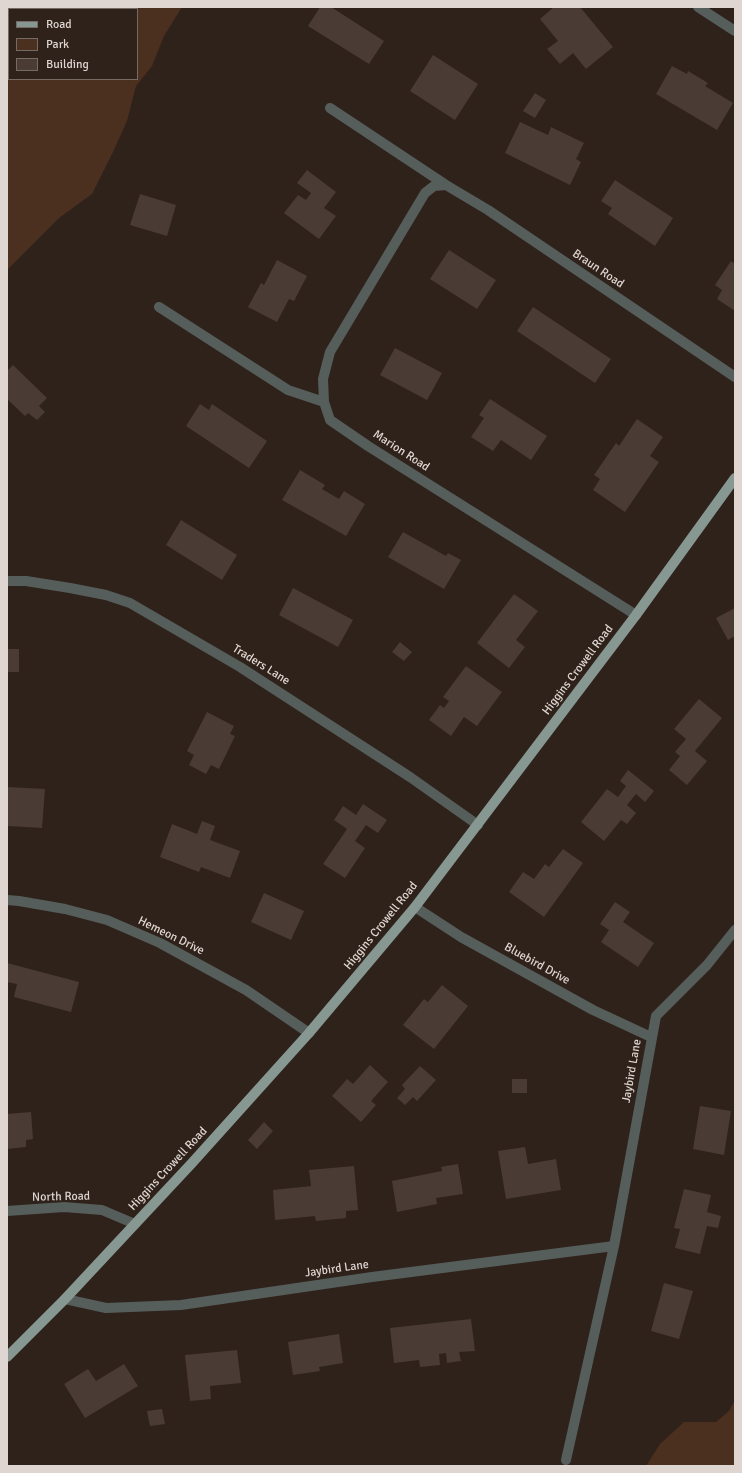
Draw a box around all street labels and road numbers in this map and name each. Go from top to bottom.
street label: Braun Road [570,247,626,291]
street label: Marion Road [370,427,432,475]
street label: Higgins Crowell Road [539,622,617,718]
street label: Traders Lane [230,642,292,688]
street label: Higgins Crowell Road [341,879,421,973]
street label: Hemeon Drive [136,914,206,958]
street label: Bluebird Drive [502,940,572,988]
street label: Jaybird Lane [619,1038,645,1104]
street label: Higgins Crowell Road [126,1124,210,1214]
street label: North Road [32,1189,90,1205]
street label: Jaybird Lane [304,1257,370,1281]

